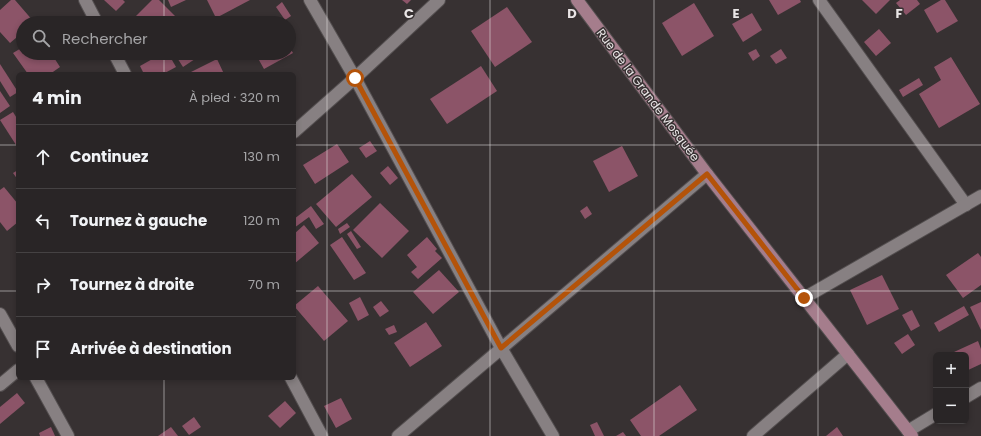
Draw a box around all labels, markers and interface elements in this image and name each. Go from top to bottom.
text: C [404,4,414,23]
text: D [567,4,577,23]
text: E [732,4,740,23]
text: F [895,4,903,23]
search box [16,16,296,60]
street label: Rue de la Grande Mosquée [593,25,704,164]
icon: search [30,27,52,49]
text: Rechercher [62,28,148,49]
route start [346,69,364,87]
text: 4 min [32,86,82,110]
text: À pied · 320 m [189,88,280,107]
icon: ahead [32,146,54,168]
text: Continuez [70,146,149,167]
text: 130 m [243,147,280,166]
icon: left [32,210,54,232]
text: Tournez à gauche [70,210,207,231]
text: 120 m [243,211,280,230]
icon: right [32,274,54,296]
text: Tournez à droite [70,274,194,295]
text: 70 m [248,275,280,294]
route end [795,289,813,307]
icon: arrive [32,338,54,360]
text: Arrivée à destination [70,338,232,359]
map controls [933,352,969,424]
button: + [933,352,969,388]
button: − [933,388,969,424]

